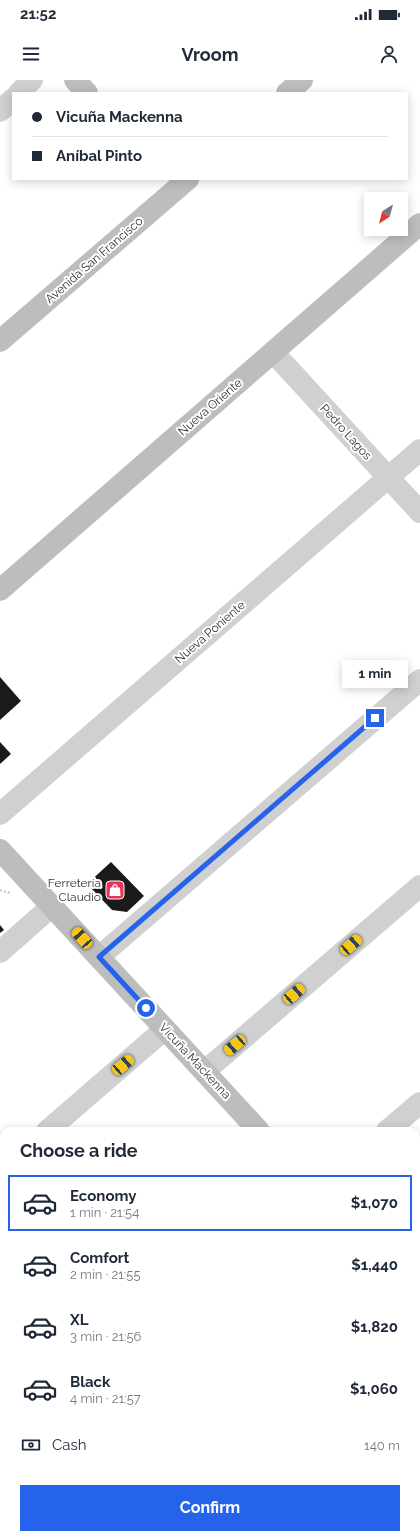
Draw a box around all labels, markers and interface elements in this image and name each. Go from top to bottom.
text: 21:52 [20,5,56,23]
icon: menu [20,43,42,65]
icon: person [378,43,400,65]
text: Vroom [182,44,238,65]
text: Vicuña Mackenna [56,108,183,126]
text: Aníbal Pinto [56,147,142,165]
north arrow [364,192,408,236]
map controls [364,192,408,236]
street label: Avenida San Francisco [42,214,146,306]
street label: Nueva Oriente [175,376,245,438]
street label: Pedro Lagos [317,401,375,463]
street label: Nueva Poniente [172,598,248,666]
callout: 1 min [342,660,408,688]
text: 1 min [359,666,391,681]
route end [366,709,384,727]
place label: Ferretería Claudio [48,876,101,904]
shop icon: Ferretería Claudio [104,879,126,901]
car [70,925,94,951]
car [338,933,364,957]
car [281,982,307,1006]
route start [137,999,155,1017]
street label: Vicuña Mackenna [156,1020,234,1102]
car [222,1033,248,1057]
car [110,1053,136,1077]
text: Choose a ride [20,1140,138,1161]
icon: car [22,1185,58,1221]
text: Economy [70,1187,137,1205]
text: $1,070 [351,1194,398,1212]
text: 1 min · 21:54 [70,1205,139,1220]
icon: car [22,1247,58,1283]
text: Comfort [70,1249,129,1267]
text: $1,440 [351,1256,398,1274]
text: 2 min · 21:55 [70,1267,141,1282]
icon: car [22,1309,58,1345]
text: XL [70,1311,88,1329]
text: $1,820 [351,1318,398,1336]
text: 3 min · 21:56 [70,1329,141,1344]
icon: car [22,1371,58,1407]
text: Black [70,1373,110,1391]
text: $1,060 [350,1380,398,1398]
text: 4 min · 21:57 [70,1391,141,1406]
icon: cash [20,1434,42,1456]
text: Cash [52,1436,86,1454]
text: 140 m [364,1438,400,1453]
button: Confirm [20,1485,400,1531]

